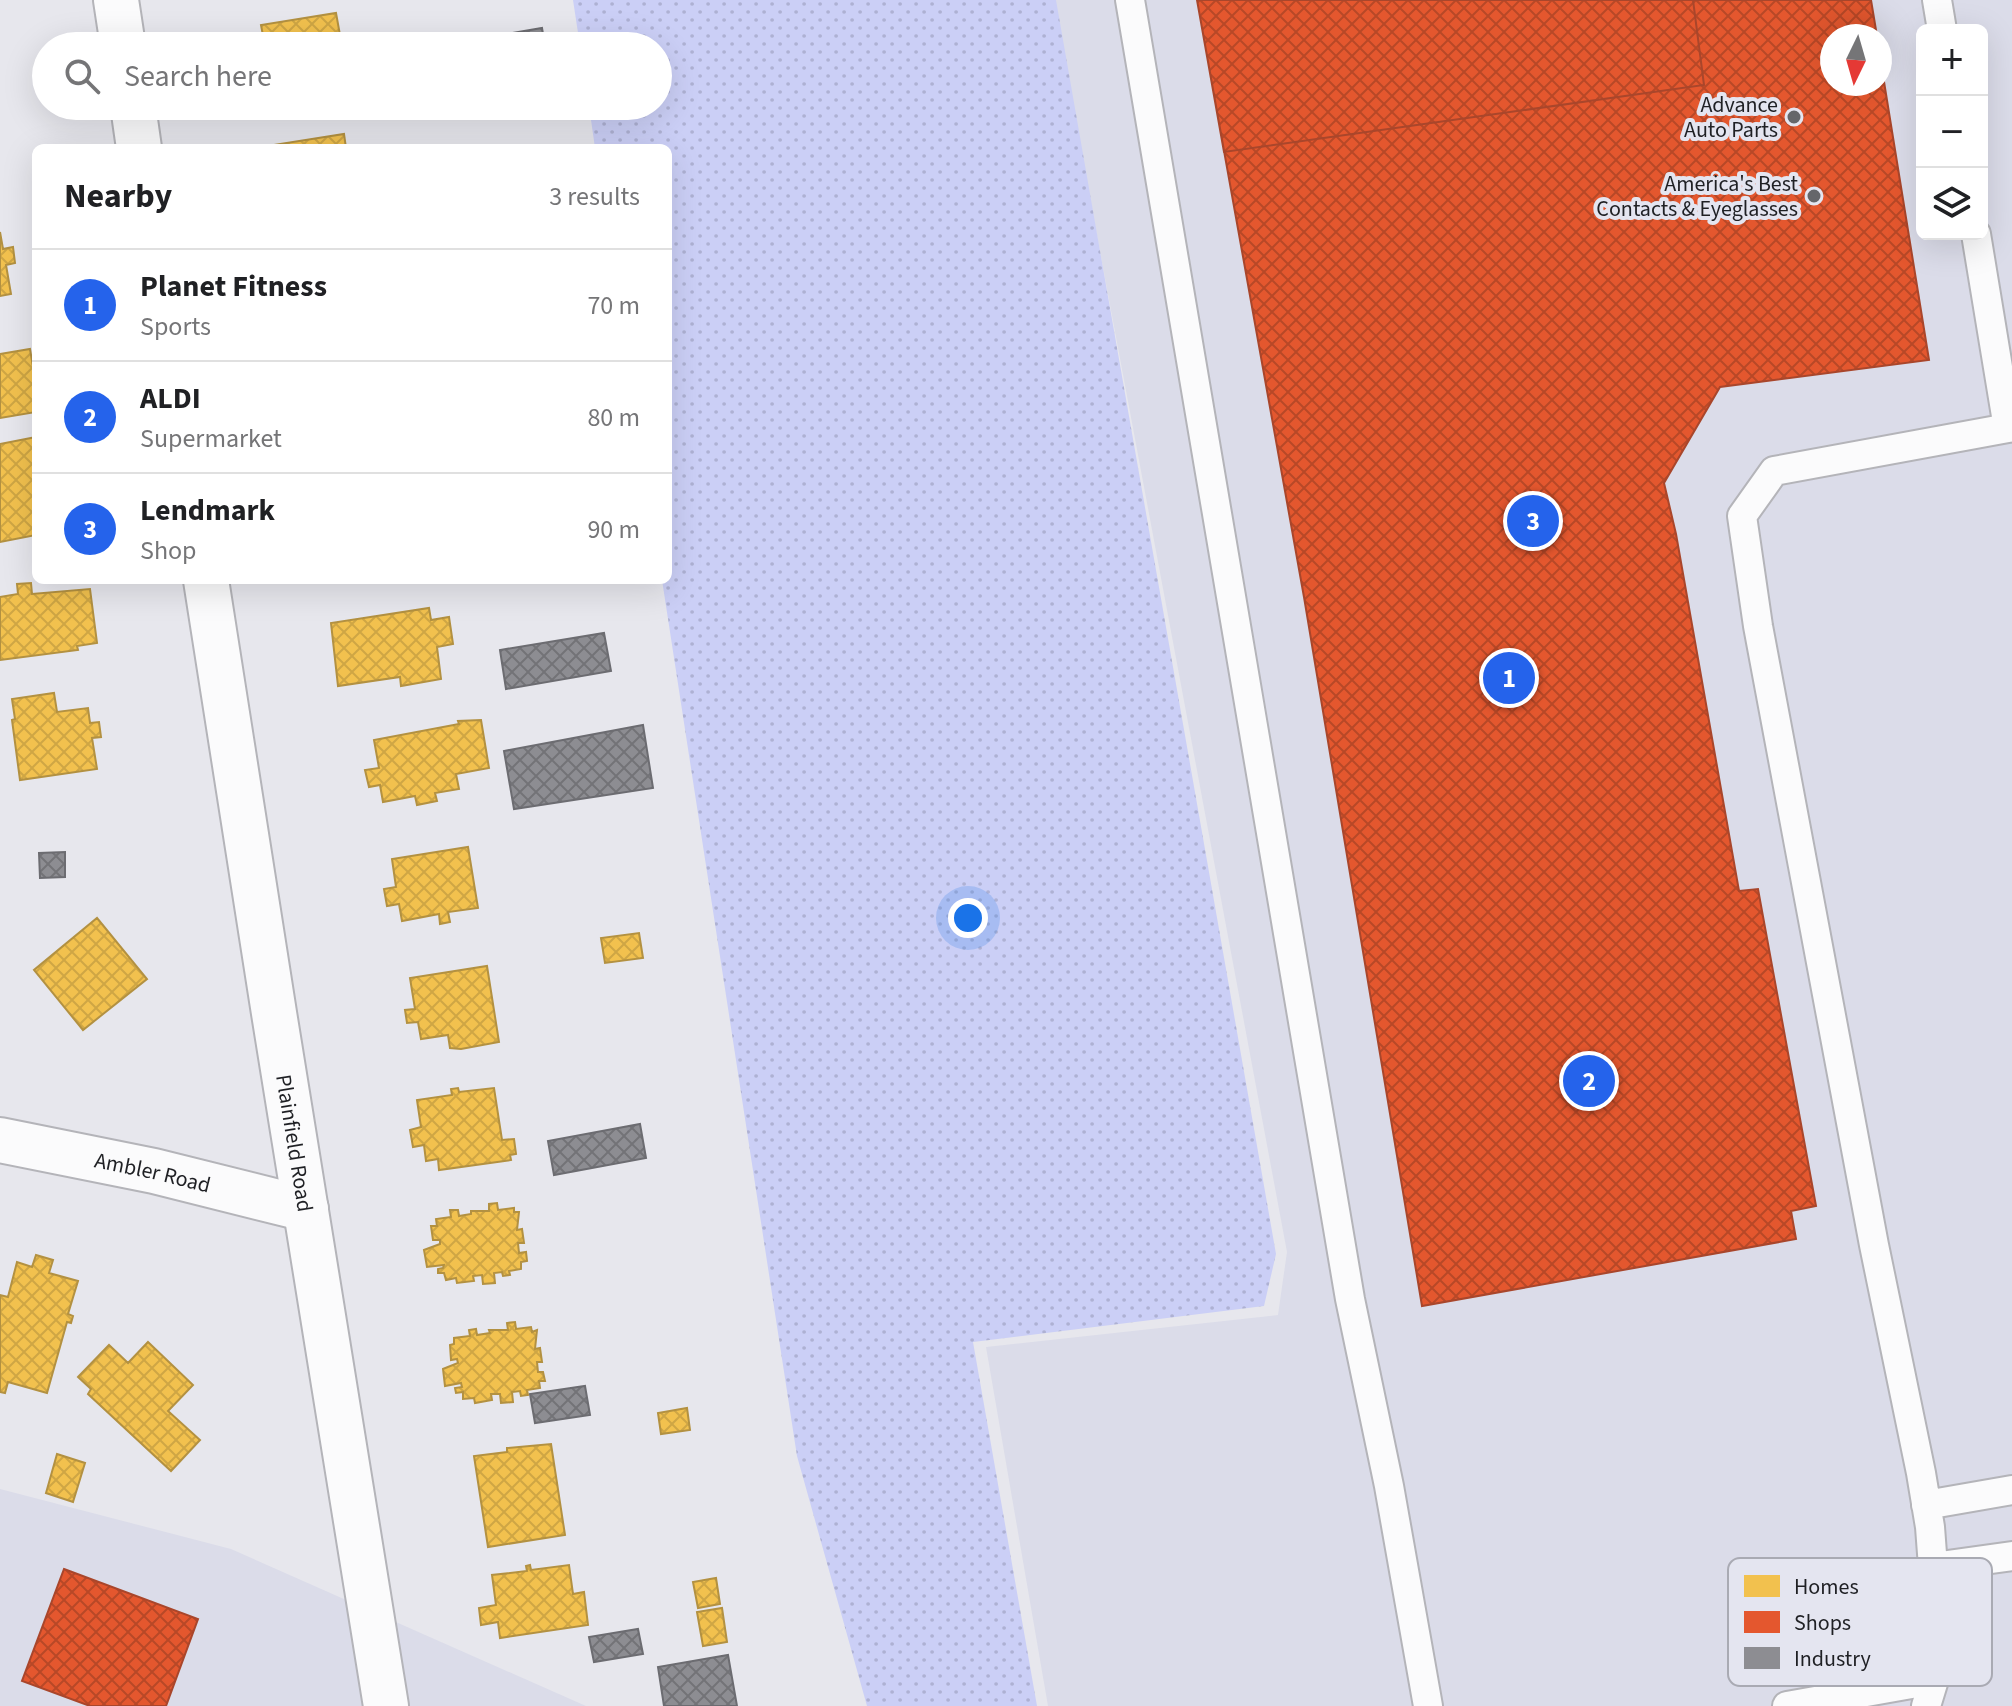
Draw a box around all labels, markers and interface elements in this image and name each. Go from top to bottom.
north arrow [1820,24,1892,96]
map controls [1916,24,1988,240]
button: + [1916,24,1988,96]
search box [32,32,672,120]
icon: search [60,54,104,98]
text: Search here [124,55,272,98]
place label: Advance Auto Parts [1684,89,1778,146]
button: − [1916,96,1988,168]
marker: Advance Auto Parts [1785,108,1803,126]
place label: America's Best Contacts & Eyeglasses [1596,168,1799,225]
button: layers [1916,168,1988,240]
text: Nearby [64,172,172,221]
text: 3 results [549,178,640,215]
marker: America's Best Contacts & Eyeglasses [1805,187,1823,205]
text: Planet Fitness [140,265,327,308]
text: 1 [83,287,97,324]
text: 70 m [587,287,640,324]
text: Sports [140,308,211,345]
text: ALDI [140,377,201,420]
text: 2 [83,399,97,436]
text: 80 m [587,399,640,436]
text: Supermarket [140,420,282,457]
text: Lendmark [140,489,275,532]
pin: 3 [1507,491,1559,551]
text: 3 [83,511,97,548]
text: 90 m [587,511,640,548]
text: Shop [140,532,197,569]
pin: 1 [1483,648,1535,708]
your location [948,898,988,938]
pin: 2 [1563,1051,1615,1111]
street label: Plainfield Road [267,1072,321,1214]
street label: Ambler Road [92,1144,214,1202]
legend [1728,1558,1992,1686]
text: Homes [1794,1571,1859,1603]
text: Shops [1794,1607,1851,1639]
text: Industry [1794,1643,1871,1675]

